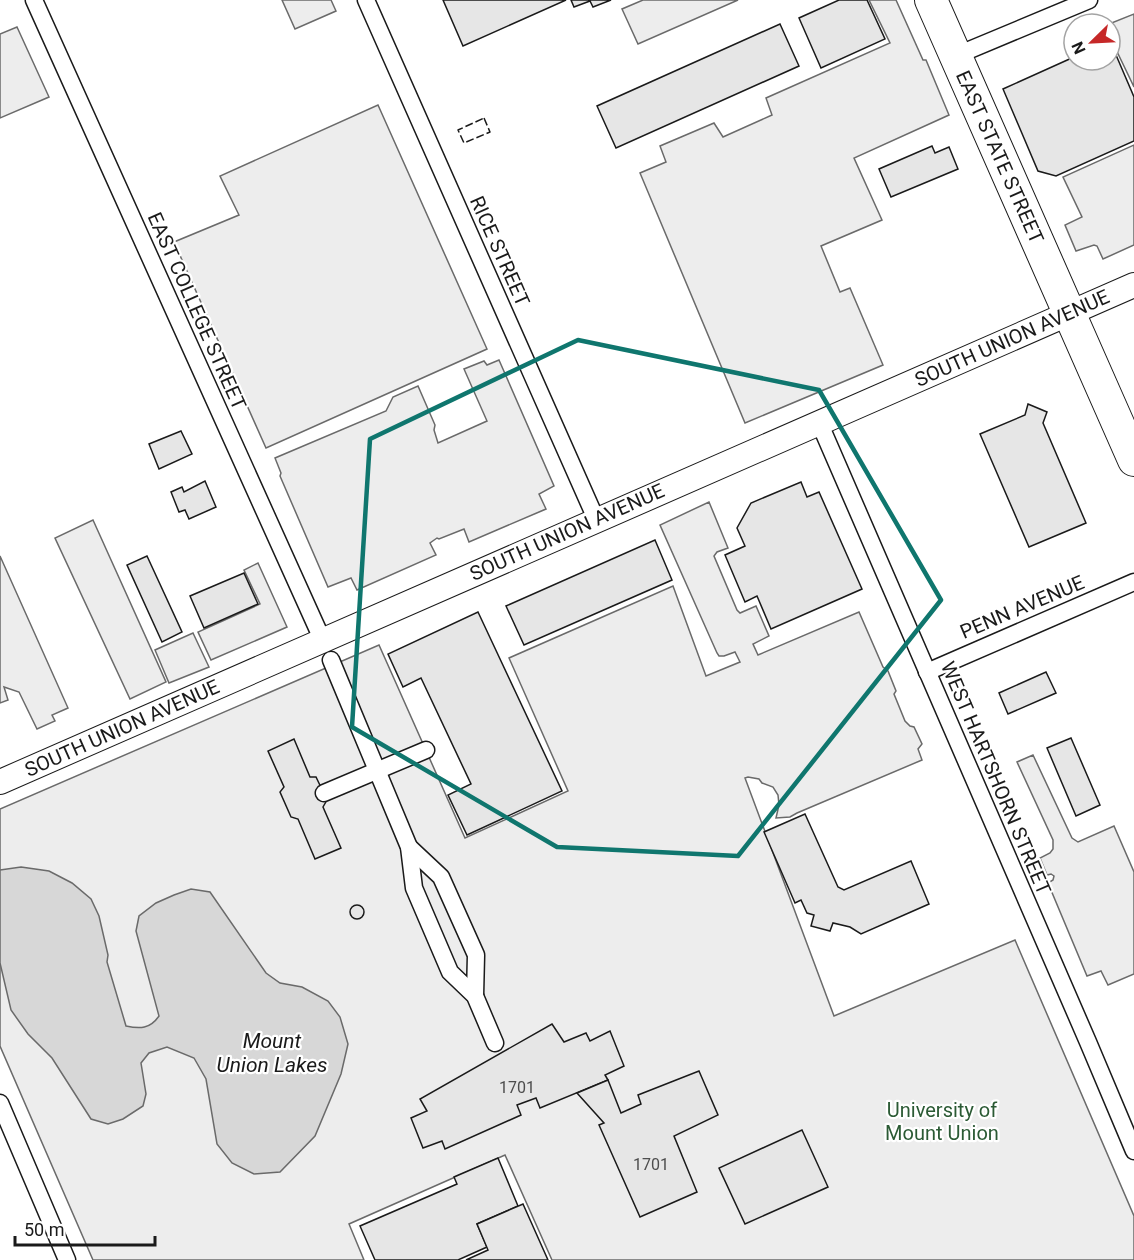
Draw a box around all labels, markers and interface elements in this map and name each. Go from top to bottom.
north arrow [1062,12,1122,72]
text: N [1068,39,1090,57]
street label: EAST STATE STREET [951,67,1049,247]
street label: RICE STREET [465,192,535,310]
street label: EAST COLLEGE STREET [143,209,251,413]
street label: SOUTH UNION AVENUE [911,284,1113,392]
street label: SOUTH UNION AVENUE [466,478,668,586]
street label: PENN AVENUE [956,570,1088,644]
street label: WEST HARTSHORN STREET [936,658,1056,898]
street label: SOUTH UNION AVENUE [21,674,223,782]
water label: Mount Union Lakes [217,1029,327,1077]
house number: 1701 [499,1078,535,1097]
park label: University of Mount Union [885,1098,999,1145]
house number: 1701 [633,1155,669,1174]
scale bar [15,1209,154,1247]
text: 50 m [24,1219,64,1240]

